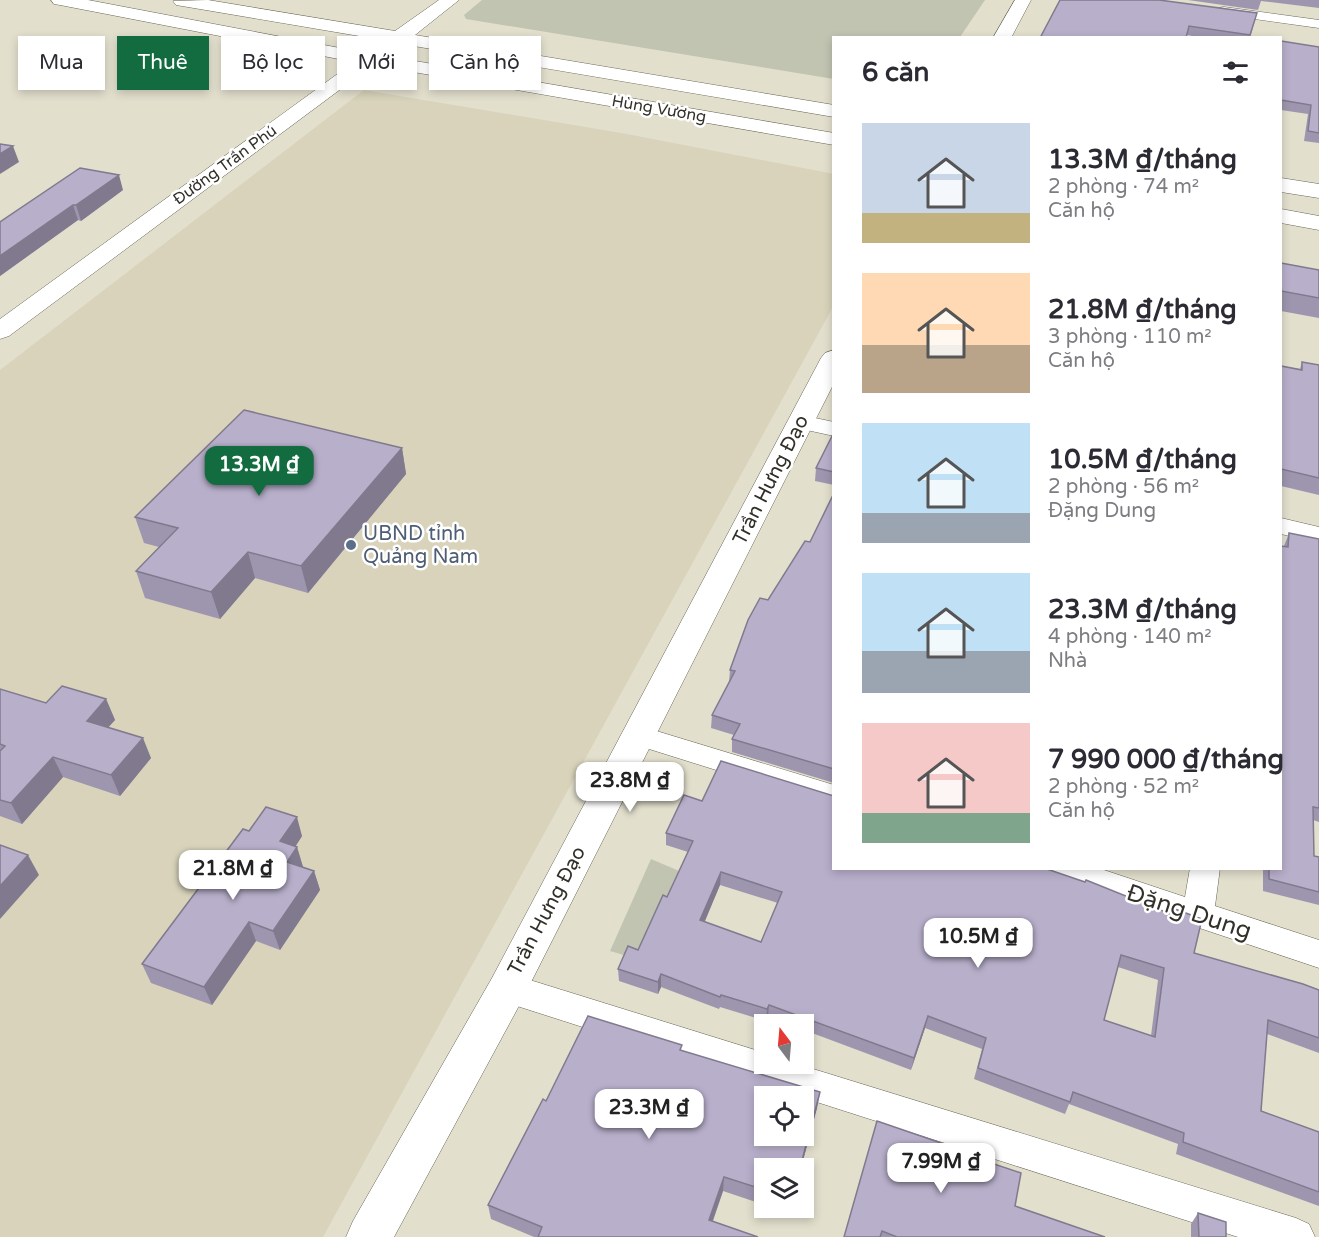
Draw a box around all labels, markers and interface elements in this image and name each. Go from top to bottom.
chip: Mua [18,36,105,90]
chip: Thuê [117,36,209,90]
chip: Bộ lọc [221,36,325,90]
chip: Mới [337,36,417,90]
chip: Căn hộ [429,36,541,90]
icon: filters [1219,56,1252,89]
text: 6 căn [862,57,929,88]
street label: Hùng Vương [610,91,708,127]
street label: Đường Trần Phú [169,121,281,209]
text: 13.3M ₫/tháng [1048,144,1237,175]
icon: home [910,147,982,219]
text: 2 phòng · 74 m² [1048,175,1199,199]
text: Căn hộ [1048,199,1115,223]
text: 21.8M ₫/tháng [1048,294,1237,325]
icon: home [910,297,982,369]
text: 3 phòng · 110 m² [1048,325,1212,349]
text: Căn hộ [1048,349,1115,373]
street label: Trần Hưng Đạo [728,411,814,549]
text: 10.5M ₫/tháng [1048,444,1237,475]
pin: 13.3M ₫ [204,446,314,497]
icon: home [910,447,982,519]
text: 13.3M ₫ [219,453,299,477]
text: 2 phòng · 56 m² [1048,475,1199,499]
text: Đặng Dung [1048,499,1156,523]
place label: UBND tỉnh Quảng Nam [363,522,478,569]
marker: UBND tỉnh Quảng Nam [344,538,358,552]
text: 23.3M ₫/tháng [1048,594,1237,625]
icon: home [910,597,982,669]
text: 4 phòng · 140 m² [1048,625,1212,649]
text: Nhà [1048,649,1087,673]
text: 7 990 000 ₫/tháng [1048,744,1284,775]
icon: home [910,747,982,819]
pin: 23.8M ₫ [575,762,685,813]
text: 23.8M ₫ [590,769,670,793]
text: 2 phòng · 52 m² [1048,775,1199,799]
text: Căn hộ [1048,799,1115,823]
street label: Trần Hưng Đạo [503,842,591,980]
pin: 21.8M ₫ [178,850,288,901]
text: 21.8M ₫ [193,857,273,881]
street label: Đặng Dung [1123,878,1255,946]
pin: 10.5M ₫ [923,918,1033,969]
text: 10.5M ₫ [938,925,1018,949]
north arrow [754,1014,814,1074]
map controls [754,1014,814,1218]
button: locate [754,1086,814,1146]
pin: 23.3M ₫ [594,1089,704,1140]
text: 23.3M ₫ [609,1096,689,1120]
pin: 7.99M ₫ [886,1143,996,1194]
text: 7.99M ₫ [901,1150,981,1174]
button: layers [754,1158,814,1218]

